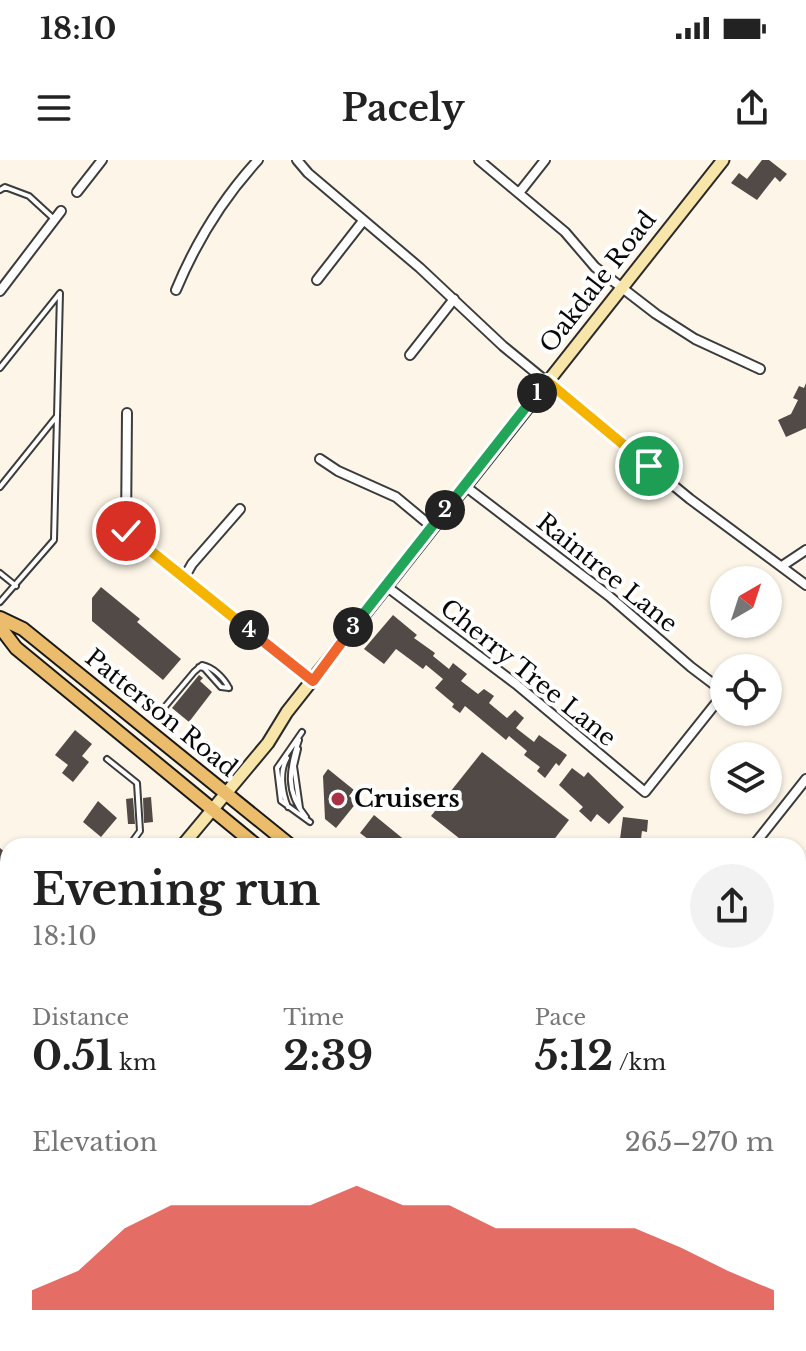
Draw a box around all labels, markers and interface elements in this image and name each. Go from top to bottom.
text: 18:10 [40,10,116,47]
icon: menu [32,86,76,130]
text: Pacely [341,86,465,131]
icon: share [730,86,774,130]
street label: Oakdale Road [533,205,662,358]
pin: 1 [517,373,557,413]
text: 1 [532,379,542,406]
pin [615,432,683,500]
icon: arrive [627,444,671,488]
pin: 2 [425,490,465,530]
text: 2 [438,496,452,523]
pin [92,497,160,565]
street label: Raintree Lane [531,507,684,638]
icon: check [104,509,148,553]
north arrow [710,566,782,638]
map controls [710,566,782,814]
street label: Cherry Tree Lane [435,593,622,752]
pin: 3 [333,607,373,647]
pin: 4 [229,610,269,650]
text: 3 [346,613,360,640]
text: 4 [242,616,256,643]
street label: Patterson Road [80,643,243,783]
button: locate [710,654,782,726]
button: layers [710,742,782,814]
place label: Cruisers [354,784,460,813]
marker: Cruisers [329,790,347,808]
text: Evening run [32,862,320,917]
button: share [690,864,774,948]
text: 18:10 [32,920,97,952]
text: Distance [32,1004,129,1031]
text: Time [283,1004,344,1031]
text: Pace [535,1004,586,1031]
text: 0.51 [32,1031,113,1081]
text: 2:39 [283,1031,373,1081]
text: 5:12 [535,1031,613,1081]
text: km [113,1049,157,1076]
text: /km [613,1049,666,1076]
text: Elevation [32,1126,158,1158]
text: 265–270 m [625,1126,774,1158]

